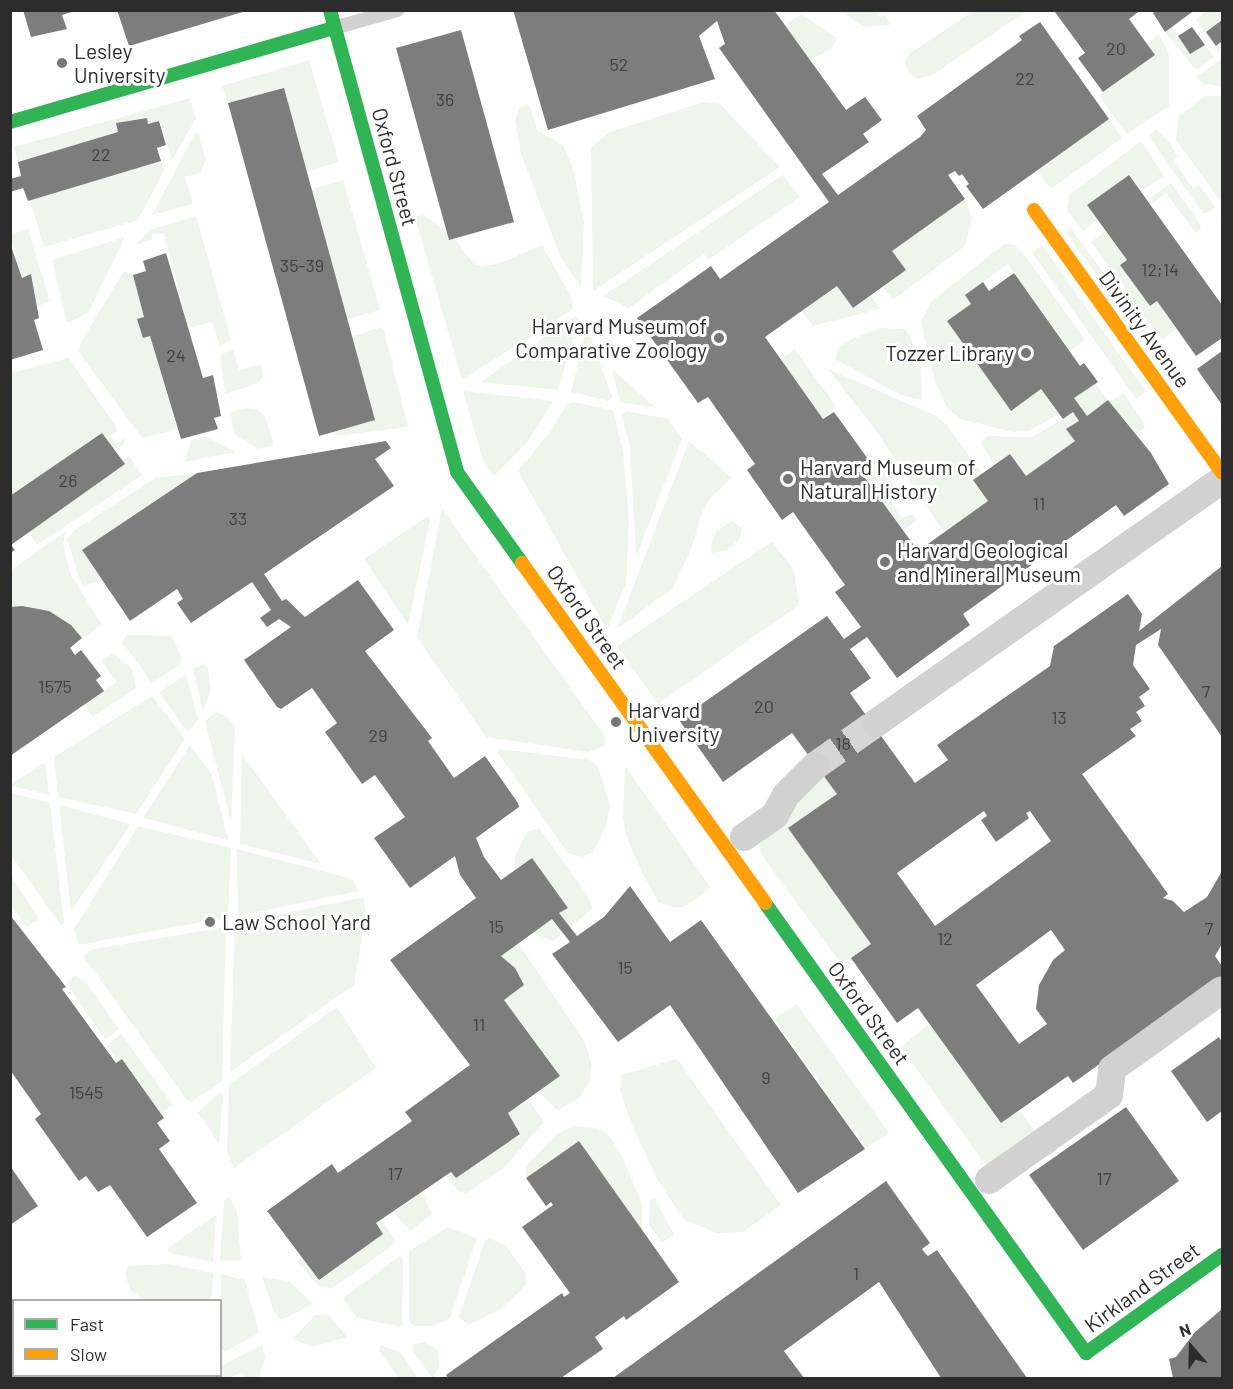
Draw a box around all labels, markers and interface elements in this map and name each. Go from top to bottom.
house number: 20 [1106,37,1126,59]
place label: Lesley University [74,38,165,88]
house number: 52 [610,53,628,75]
marker: Lesley University [55,56,69,70]
house number: 22 [1015,67,1035,89]
house number: 36 [436,88,454,110]
street label: Oxford Street [367,105,423,229]
house number: 22 [91,143,111,165]
house number: 35-39 [280,254,324,276]
house number: 12;14 [1141,258,1179,280]
street label: Divinity Avenue [1094,266,1196,392]
place label: Harvard Museum of Comparative Zoology [515,313,707,363]
marker: Harvard Museum of Comparative Zoology [712,331,726,345]
place label: Tozzer Library [885,340,1014,366]
house number: 24 [166,344,186,366]
marker: Tozzer Library [1019,346,1033,360]
place label: Harvard Museum of Natural History [800,454,976,504]
house number: 26 [59,469,77,491]
marker: Harvard Museum of Natural History [781,472,795,486]
house number: 11 [1033,492,1045,514]
house number: 33 [229,507,247,529]
place label: Harvard Geological and Mineral Museum [897,537,1081,587]
marker: Harvard Geological and Mineral Museum [878,555,892,569]
street label: Oxford Street [542,560,632,674]
house number: 1575 [38,675,72,697]
house number: 7 [1202,680,1210,702]
house number: 20 [754,695,774,717]
place label: Harvard University [628,697,719,747]
house number: 13 [1051,706,1067,728]
marker: Harvard University [609,715,623,729]
house number: 29 [368,724,388,746]
house number: 18 [835,732,851,754]
place label: Law School Yard [222,909,371,935]
marker: Law School Yard [203,915,217,929]
house number: 15 [488,915,504,937]
house number: 7 [1205,917,1213,939]
house number: 12 [937,927,953,949]
house number: 15 [617,956,633,978]
street label: Oxford Street [823,956,915,1070]
house number: 11 [473,1013,485,1035]
house number: 9 [761,1066,771,1088]
house number: 1545 [69,1081,103,1103]
house number: 17 [388,1162,402,1184]
house number: 17 [1097,1167,1111,1189]
street label: Kirkland Street [1080,1237,1204,1337]
house number: 1 [853,1262,859,1284]
legend [12,1299,222,1377]
text: Fast [70,1313,104,1335]
north arrow [1161,1317,1221,1377]
text: N [1176,1319,1193,1340]
text: Slow [70,1343,107,1365]

